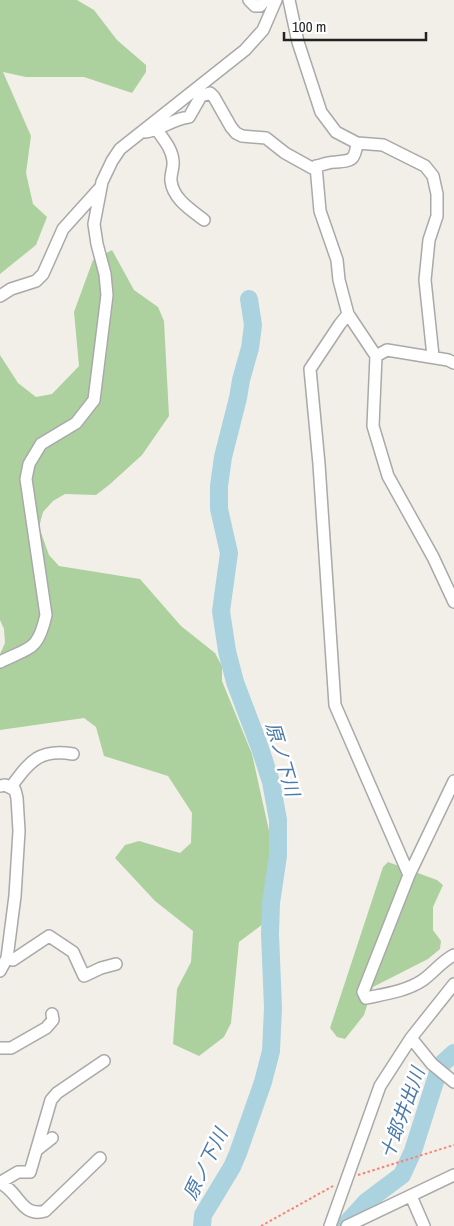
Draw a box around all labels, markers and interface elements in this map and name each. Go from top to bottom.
scale bar [284,10,426,42]
text: 100 m [292,16,326,37]
water label: 原ノ下川 [260,719,307,801]
water label: 十郎井出川 [374,1062,431,1162]
water label: 原ノ下川 [177,1122,234,1204]

